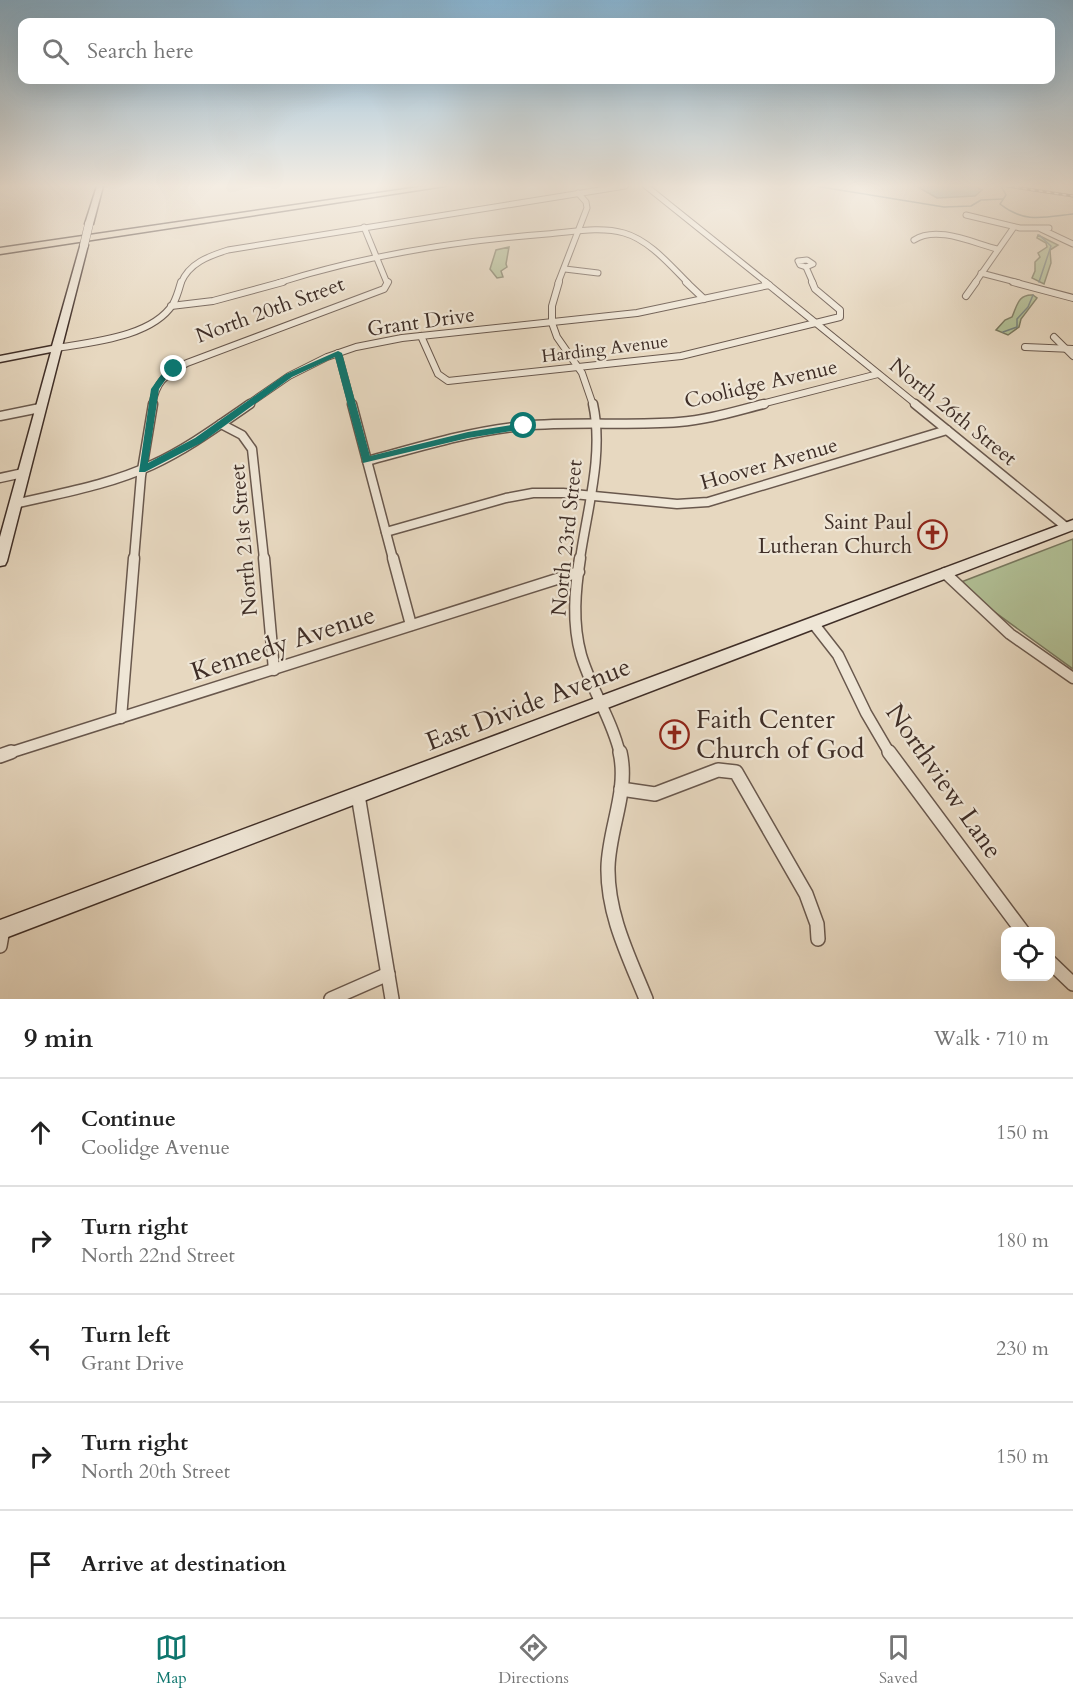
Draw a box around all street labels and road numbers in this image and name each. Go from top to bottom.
street label: North 20th Street [191,269,349,350]
street label: Grant Drive [365,300,477,344]
street label: Harding Avenue [540,329,670,369]
street label: North 26th Street [883,351,1023,473]
street label: Coolidge Avenue [682,352,840,416]
street label: Hoover Avenue [697,431,841,497]
street label: North 23rd Street [544,458,590,618]
street label: North 21st Street [223,463,265,617]
street label: Kennedy Avenue [187,597,379,689]
street label: East Divide Avenue [420,649,636,759]
street label: Northview Lane [878,696,1010,866]

